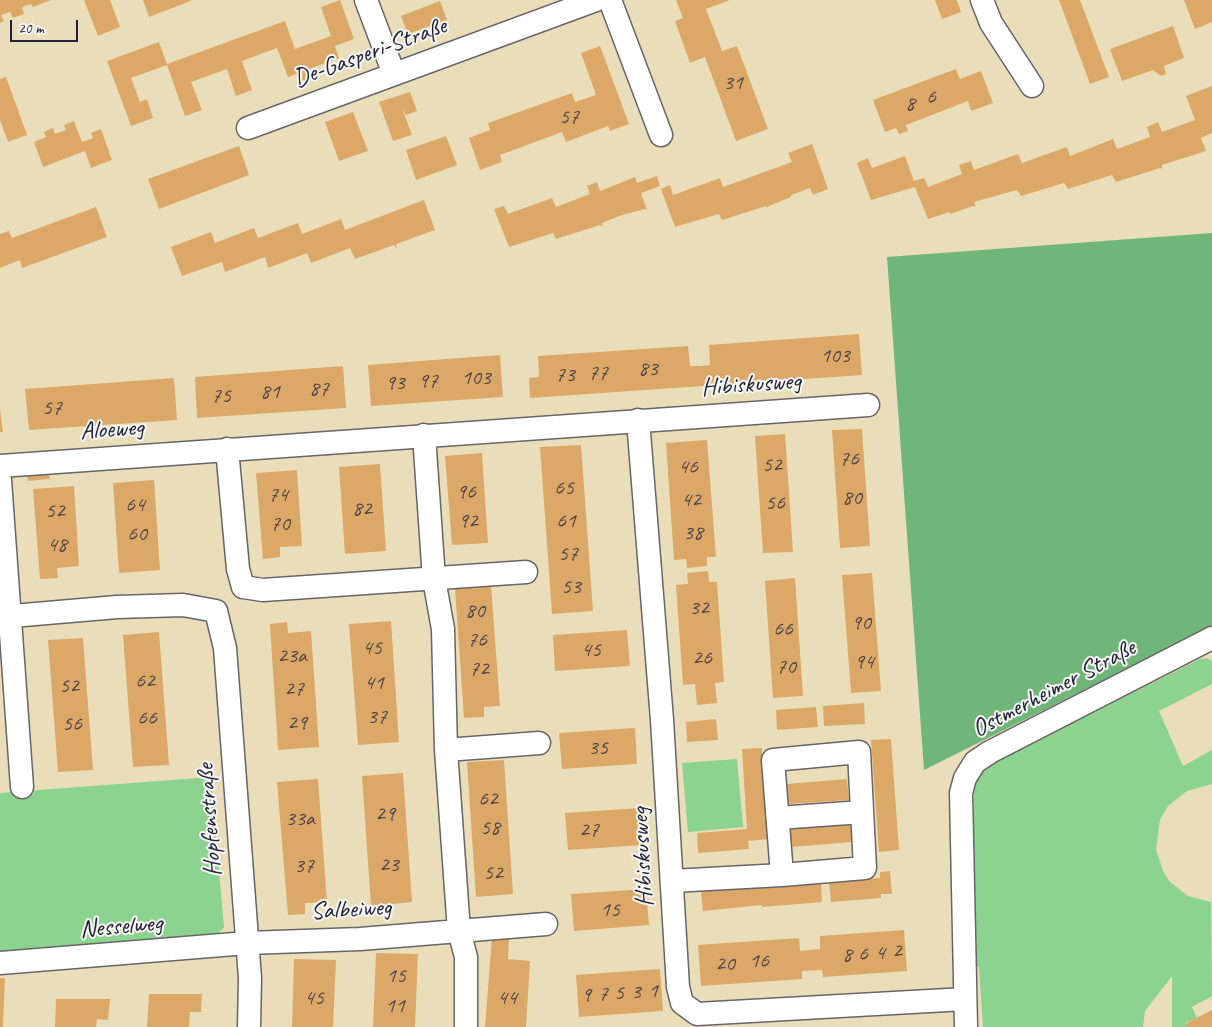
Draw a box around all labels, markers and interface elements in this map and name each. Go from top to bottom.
scale bar [12,10,80,42]
street label: De-Gasperi-Straße [289,11,451,95]
text: 20 m [18,19,44,38]
house number: 31 [723,70,743,96]
house number: 6 [926,84,936,110]
house number: 8 [905,91,915,117]
house number: 57 [559,104,579,130]
house number: 103 [820,343,850,369]
house number: 83 [638,356,658,382]
house number: 77 [588,360,608,386]
house number: 73 [555,362,575,388]
house number: 103 [461,365,491,391]
street label: Hibiskusweg [700,367,802,403]
house number: 97 [418,368,438,394]
house number: 93 [385,370,405,396]
house number: 87 [309,376,329,402]
house number: 81 [260,379,280,405]
house number: 75 [211,383,231,409]
house number: 57 [42,395,62,421]
street label: Aloeweg [79,413,145,447]
house number: 76 [839,446,859,472]
house number: 52 [762,452,782,478]
house number: 46 [678,454,698,480]
house number: 65 [554,475,574,501]
house number: 96 [456,479,476,505]
house number: 74 [268,482,288,508]
house number: 80 [842,485,862,511]
house number: 42 [681,487,701,513]
house number: 56 [765,490,785,516]
house number: 64 [125,492,145,518]
house number: 82 [352,496,372,522]
house number: 52 [45,498,65,524]
house number: 92 [458,508,478,534]
house number: 61 [556,508,576,534]
house number: 70 [270,511,290,537]
house number: 38 [683,520,703,546]
house number: 60 [127,521,147,547]
house number: 48 [47,532,67,558]
house number: 57 [558,541,578,567]
house number: 53 [561,574,581,600]
house number: 32 [689,595,709,621]
house number: 80 [465,598,485,624]
house number: 90 [851,610,871,636]
house number: 66 [773,616,793,642]
house number: 76 [467,627,487,653]
street label: Ostmerheimer Straße [967,633,1141,745]
house number: 45 [362,635,382,661]
house number: 45 [581,637,601,663]
house number: 23a [277,643,307,669]
house number: 26 [692,645,712,671]
house number: 94 [854,649,874,675]
house number: 70 [776,654,796,680]
house number: 72 [469,656,489,682]
house number: 62 [135,668,155,694]
house number: 41 [364,670,384,696]
house number: 52 [59,673,79,699]
house number: 27 [284,676,304,702]
house number: 37 [367,704,387,730]
house number: 66 [137,705,157,731]
house number: 29 [287,710,307,736]
house number: 56 [62,711,82,737]
house number: 35 [588,735,608,761]
street label: Hopfenstraße [191,763,229,877]
house number: 62 [478,786,498,812]
house number: 29 [375,801,395,827]
house number: 33a [285,806,315,832]
street label: Hibiskusweg [625,806,661,908]
house number: 58 [480,815,500,841]
house number: 27 [579,817,599,843]
house number: 23 [379,852,399,878]
house number: 37 [294,853,314,879]
house number: 52 [483,860,503,886]
street label: Salbeiweg [310,893,392,927]
house number: 15 [600,897,620,923]
street label: Nesselweg [79,908,163,946]
house number: 2 [892,938,902,964]
house number: 4 [875,940,885,966]
house number: 6 [858,941,868,967]
house number: 8 [842,942,852,968]
house number: 16 [749,948,769,974]
house number: 20 [715,951,735,977]
house number: 15 [386,963,406,989]
house number: 1 [648,978,658,1004]
house number: 3 [631,979,641,1005]
house number: 5 [614,980,624,1006]
house number: 7 [598,981,608,1007]
house number: 9 [581,982,591,1008]
house number: 45 [304,985,324,1011]
house number: 44 [497,985,517,1011]
house number: 11 [385,993,405,1019]

